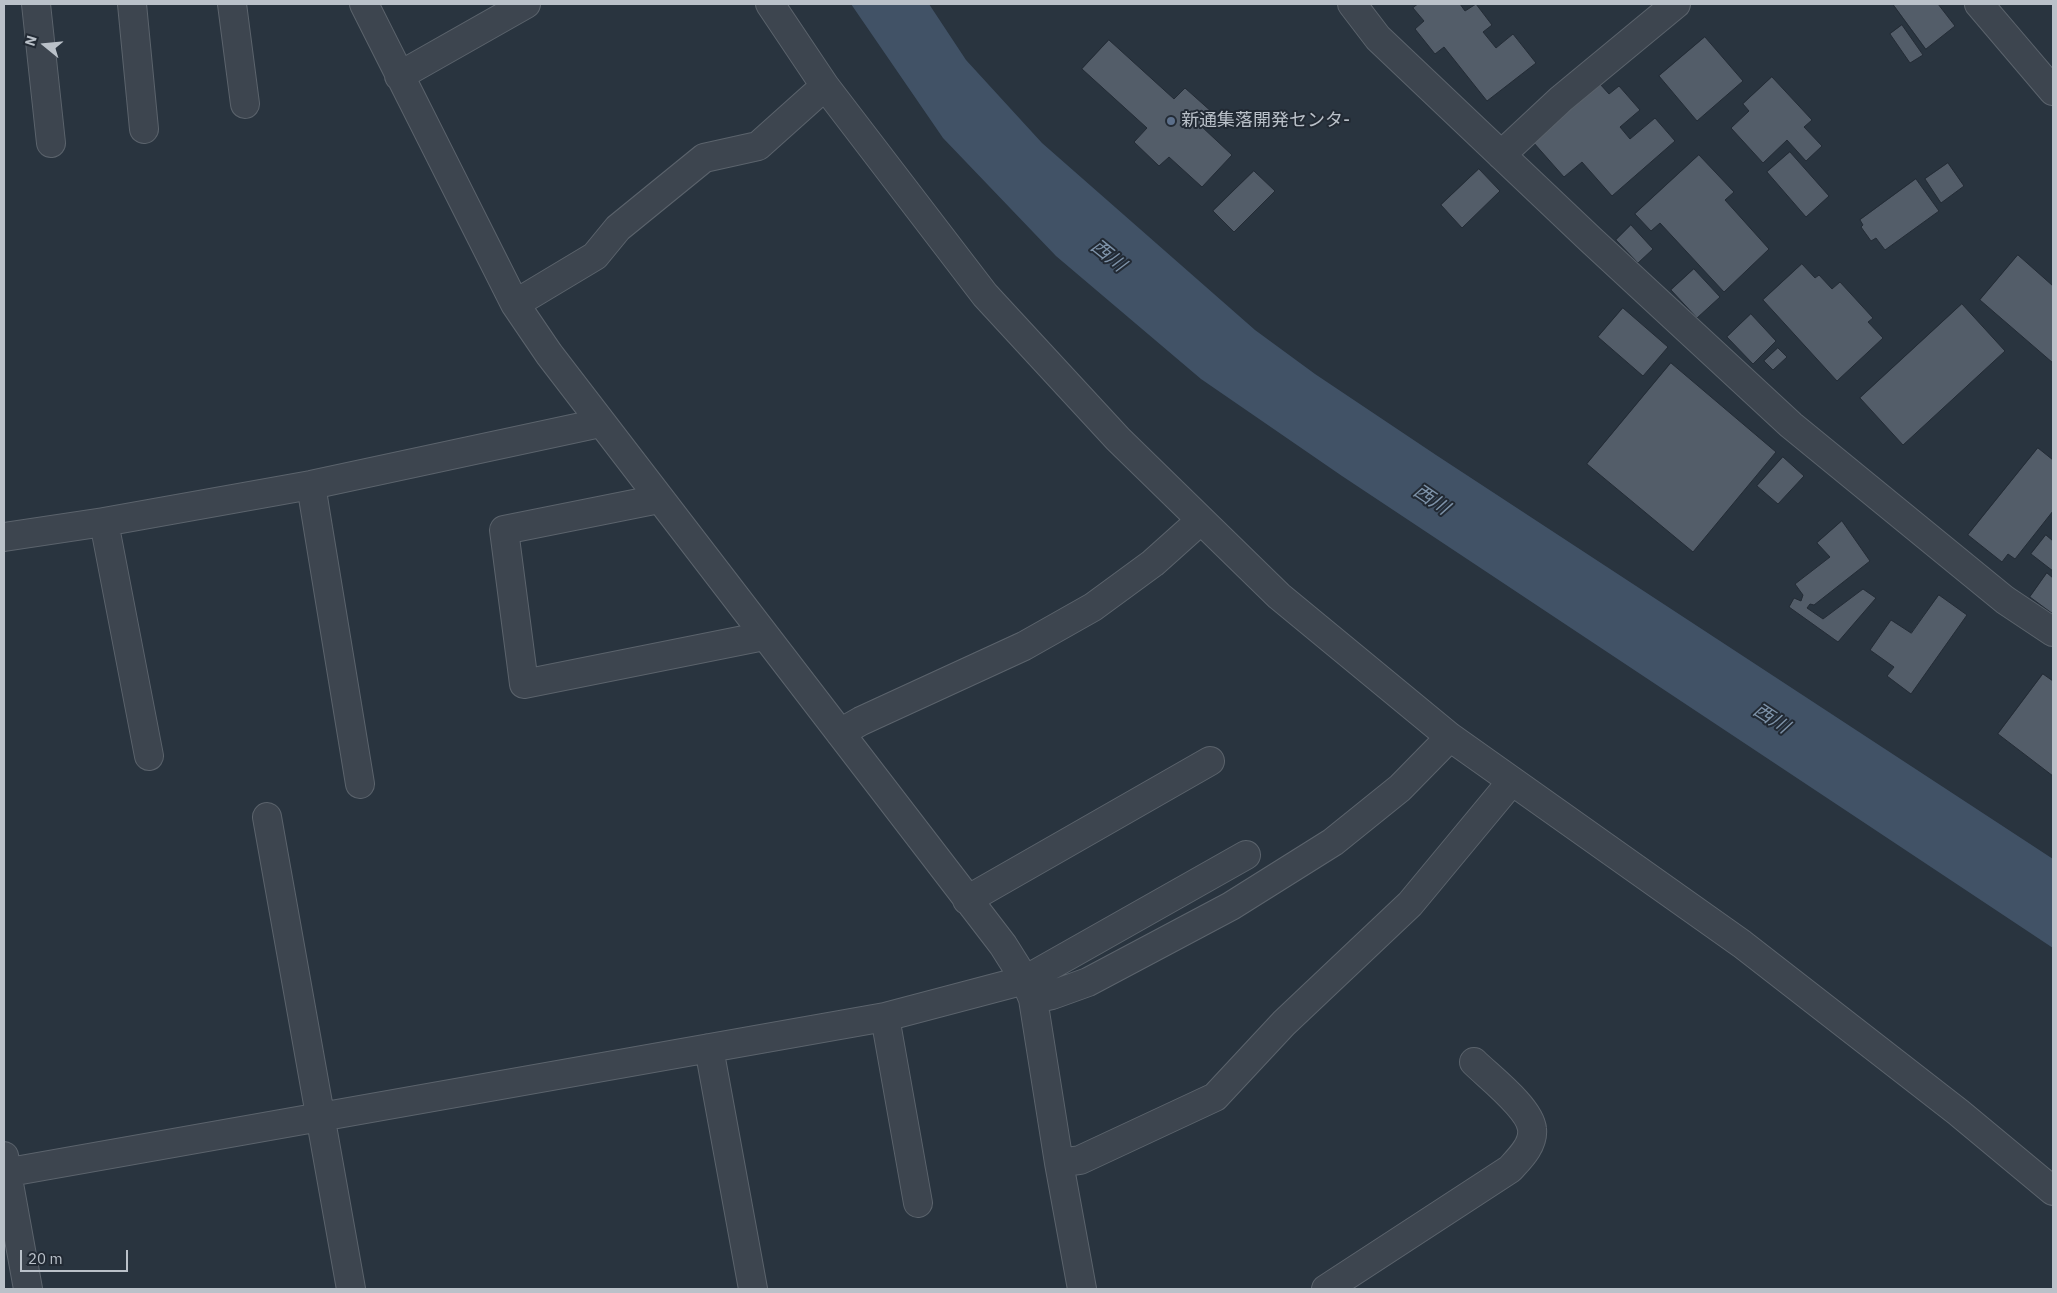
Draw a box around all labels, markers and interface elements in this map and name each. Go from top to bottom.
north arrow [20,20,70,70]
text: N [21,33,41,48]
place label: 新通集落開発センタ- [1181,110,1350,132]
marker: 新通集落開発センタ- [1165,115,1177,127]
water label: 西川 [1086,235,1130,277]
water label: 西川 [1409,480,1453,520]
water label: 西川 [1749,699,1793,739]
scale bar [22,1240,130,1272]
text: 20 m [28,1249,63,1268]

